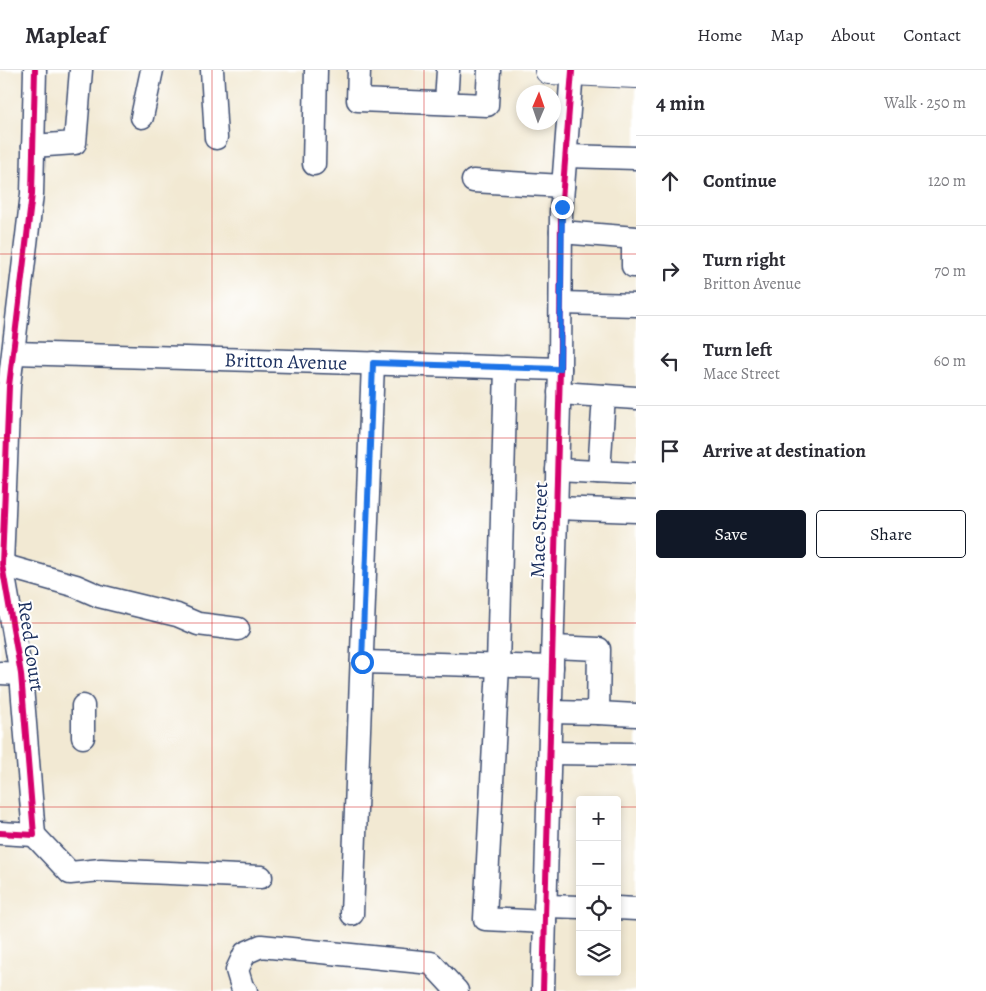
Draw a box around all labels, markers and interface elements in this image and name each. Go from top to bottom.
text: Mapleaf [25,19,107,51]
text: Home [697,23,742,47]
text: Map [770,23,803,47]
text: About [831,23,875,47]
text: Contact [903,23,961,47]
north arrow [516,85,561,130]
text: 4 min [656,89,705,117]
text: Walk · 250 m [884,92,966,114]
icon: ahead [656,167,684,195]
text: Continue [703,168,777,194]
text: 120 m [928,170,966,192]
route end [551,196,574,219]
text: Turn right [703,247,785,273]
icon: right [656,257,684,285]
text: 70 m [934,260,966,282]
text: Britton Avenue [703,273,801,295]
text: Turn left [703,337,772,363]
street label: Britton Avenue [224,346,348,376]
icon: left [656,347,684,375]
text: 60 m [934,350,966,372]
text: Mace Street [703,363,780,385]
icon: arrive [656,437,684,465]
text: Arrive at destination [703,438,866,464]
street label: Mace Street [524,481,554,579]
button: Save [656,510,806,558]
button: Share [816,510,966,558]
street label: Reed Court [11,599,51,694]
route start [351,651,374,674]
map controls [576,796,621,976]
button: + [576,796,621,841]
button: − [576,841,621,886]
button: locate [576,886,621,931]
button: layers [576,931,621,976]

